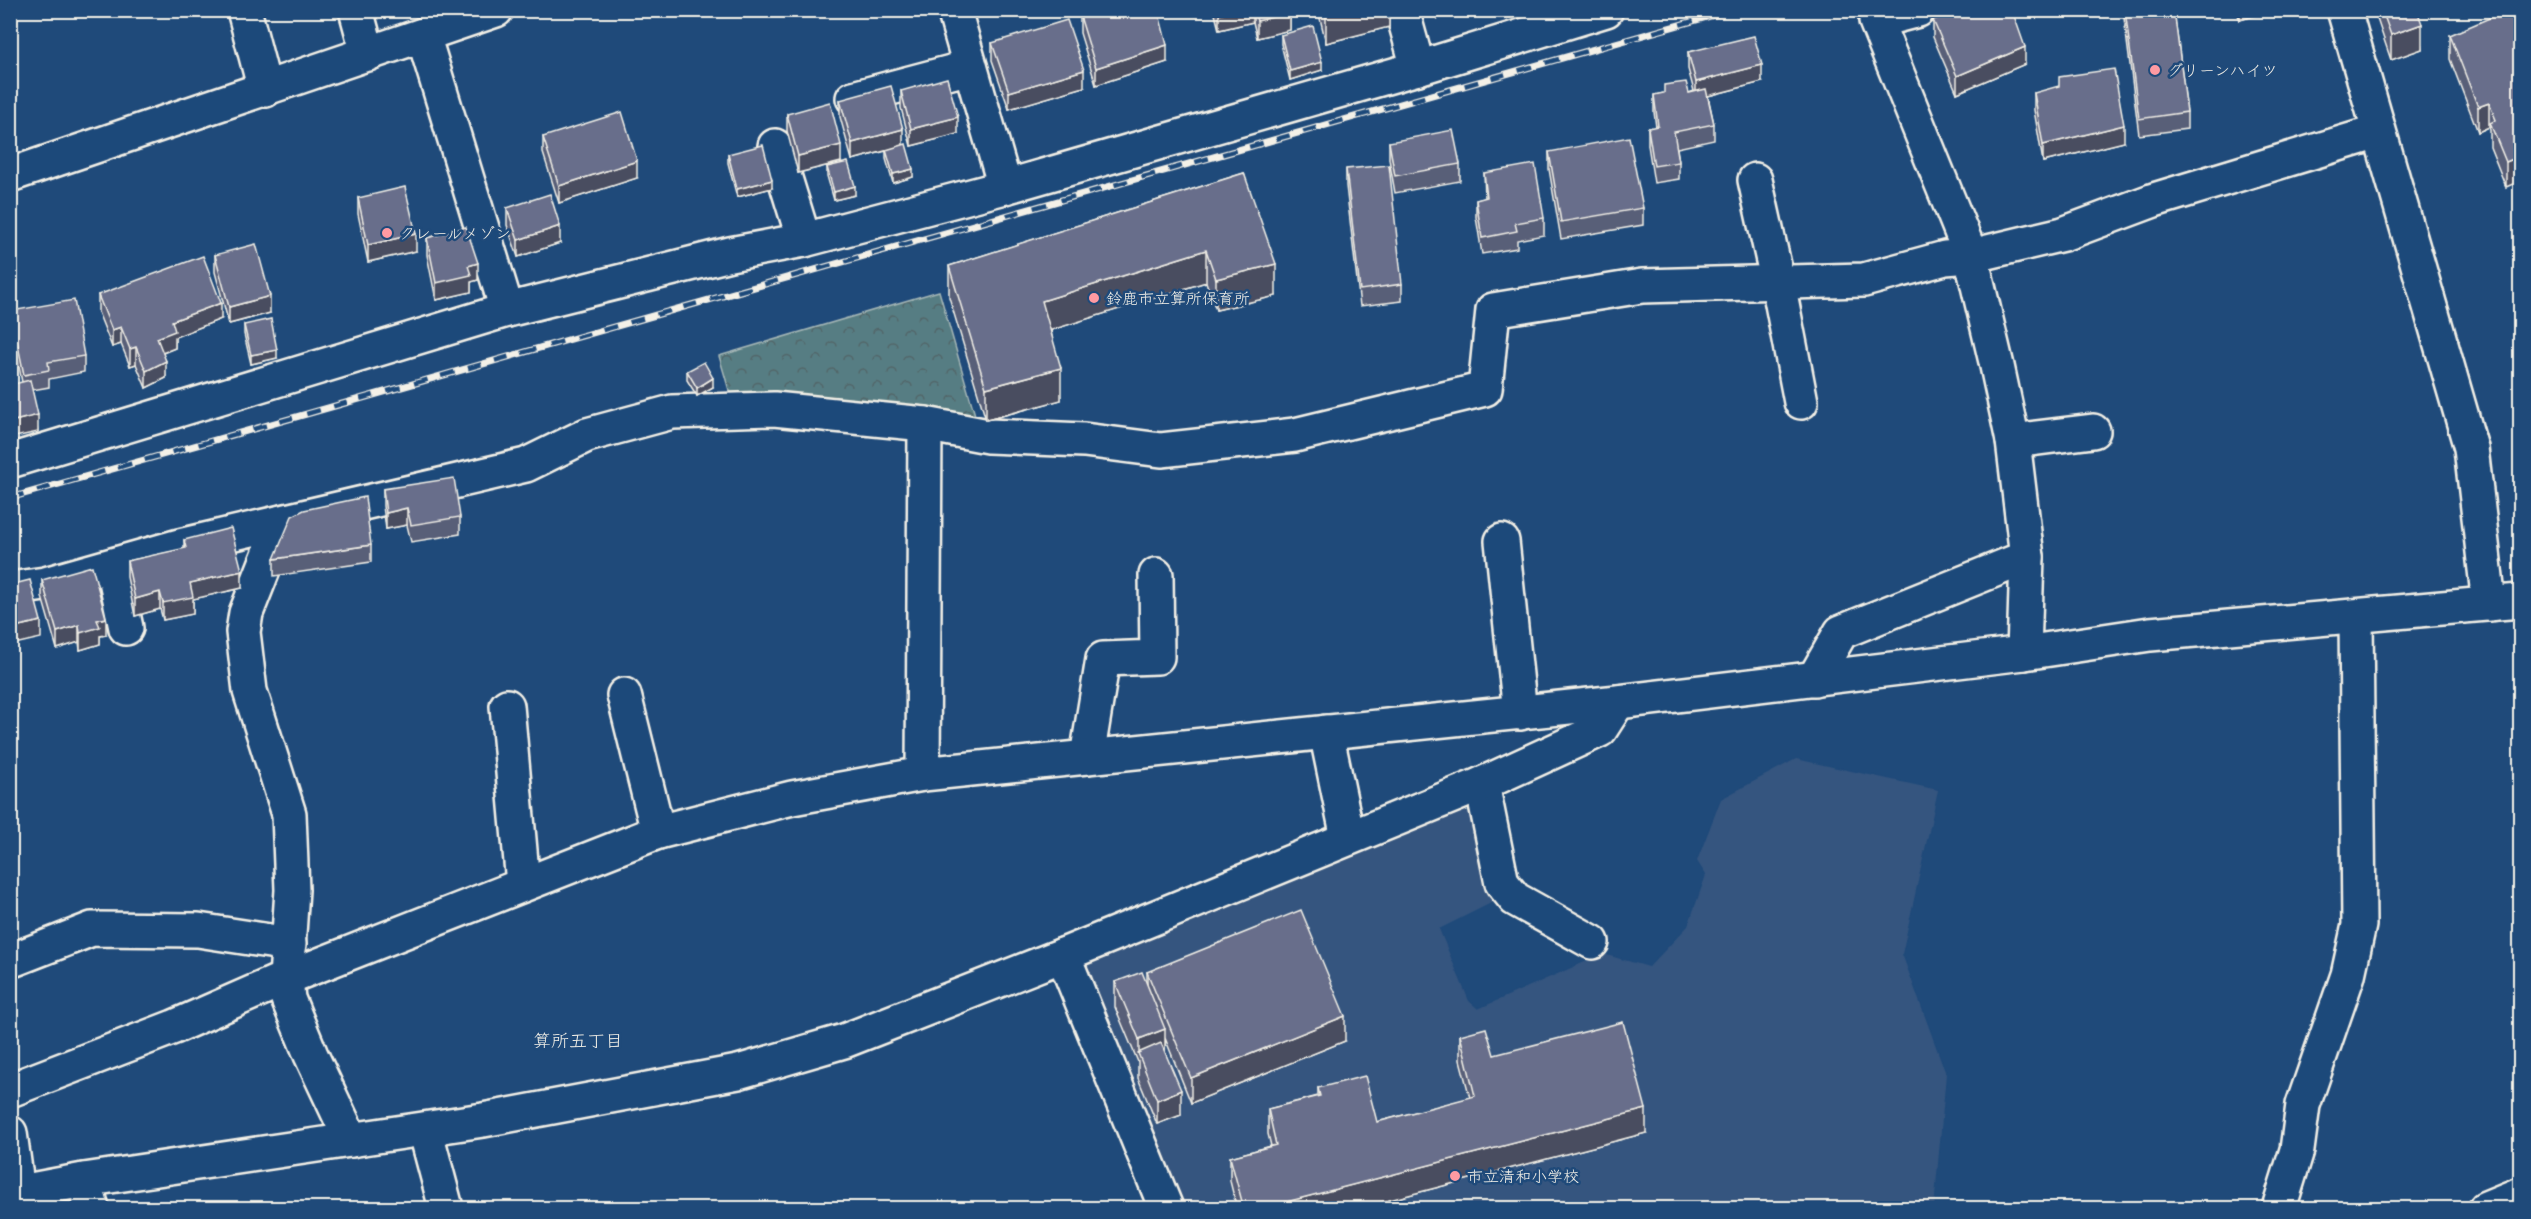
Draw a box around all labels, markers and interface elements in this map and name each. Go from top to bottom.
place label: グリーンハイツ [2167,57,2277,81]
marker: グリーンハイツ [2148,63,2162,77]
place label: クレールメゾン [399,220,511,244]
marker: クレールメゾン [380,226,394,240]
place label: 鈴鹿市立算所保育所 [1106,285,1250,309]
marker: 鈴鹿市立算所保育所 [1087,291,1101,305]
district label: 算所五丁目 [533,1026,623,1053]
place label: 市立清和小学校 [1467,1163,1579,1187]
marker: 市立清和小学校 [1448,1169,1462,1183]

